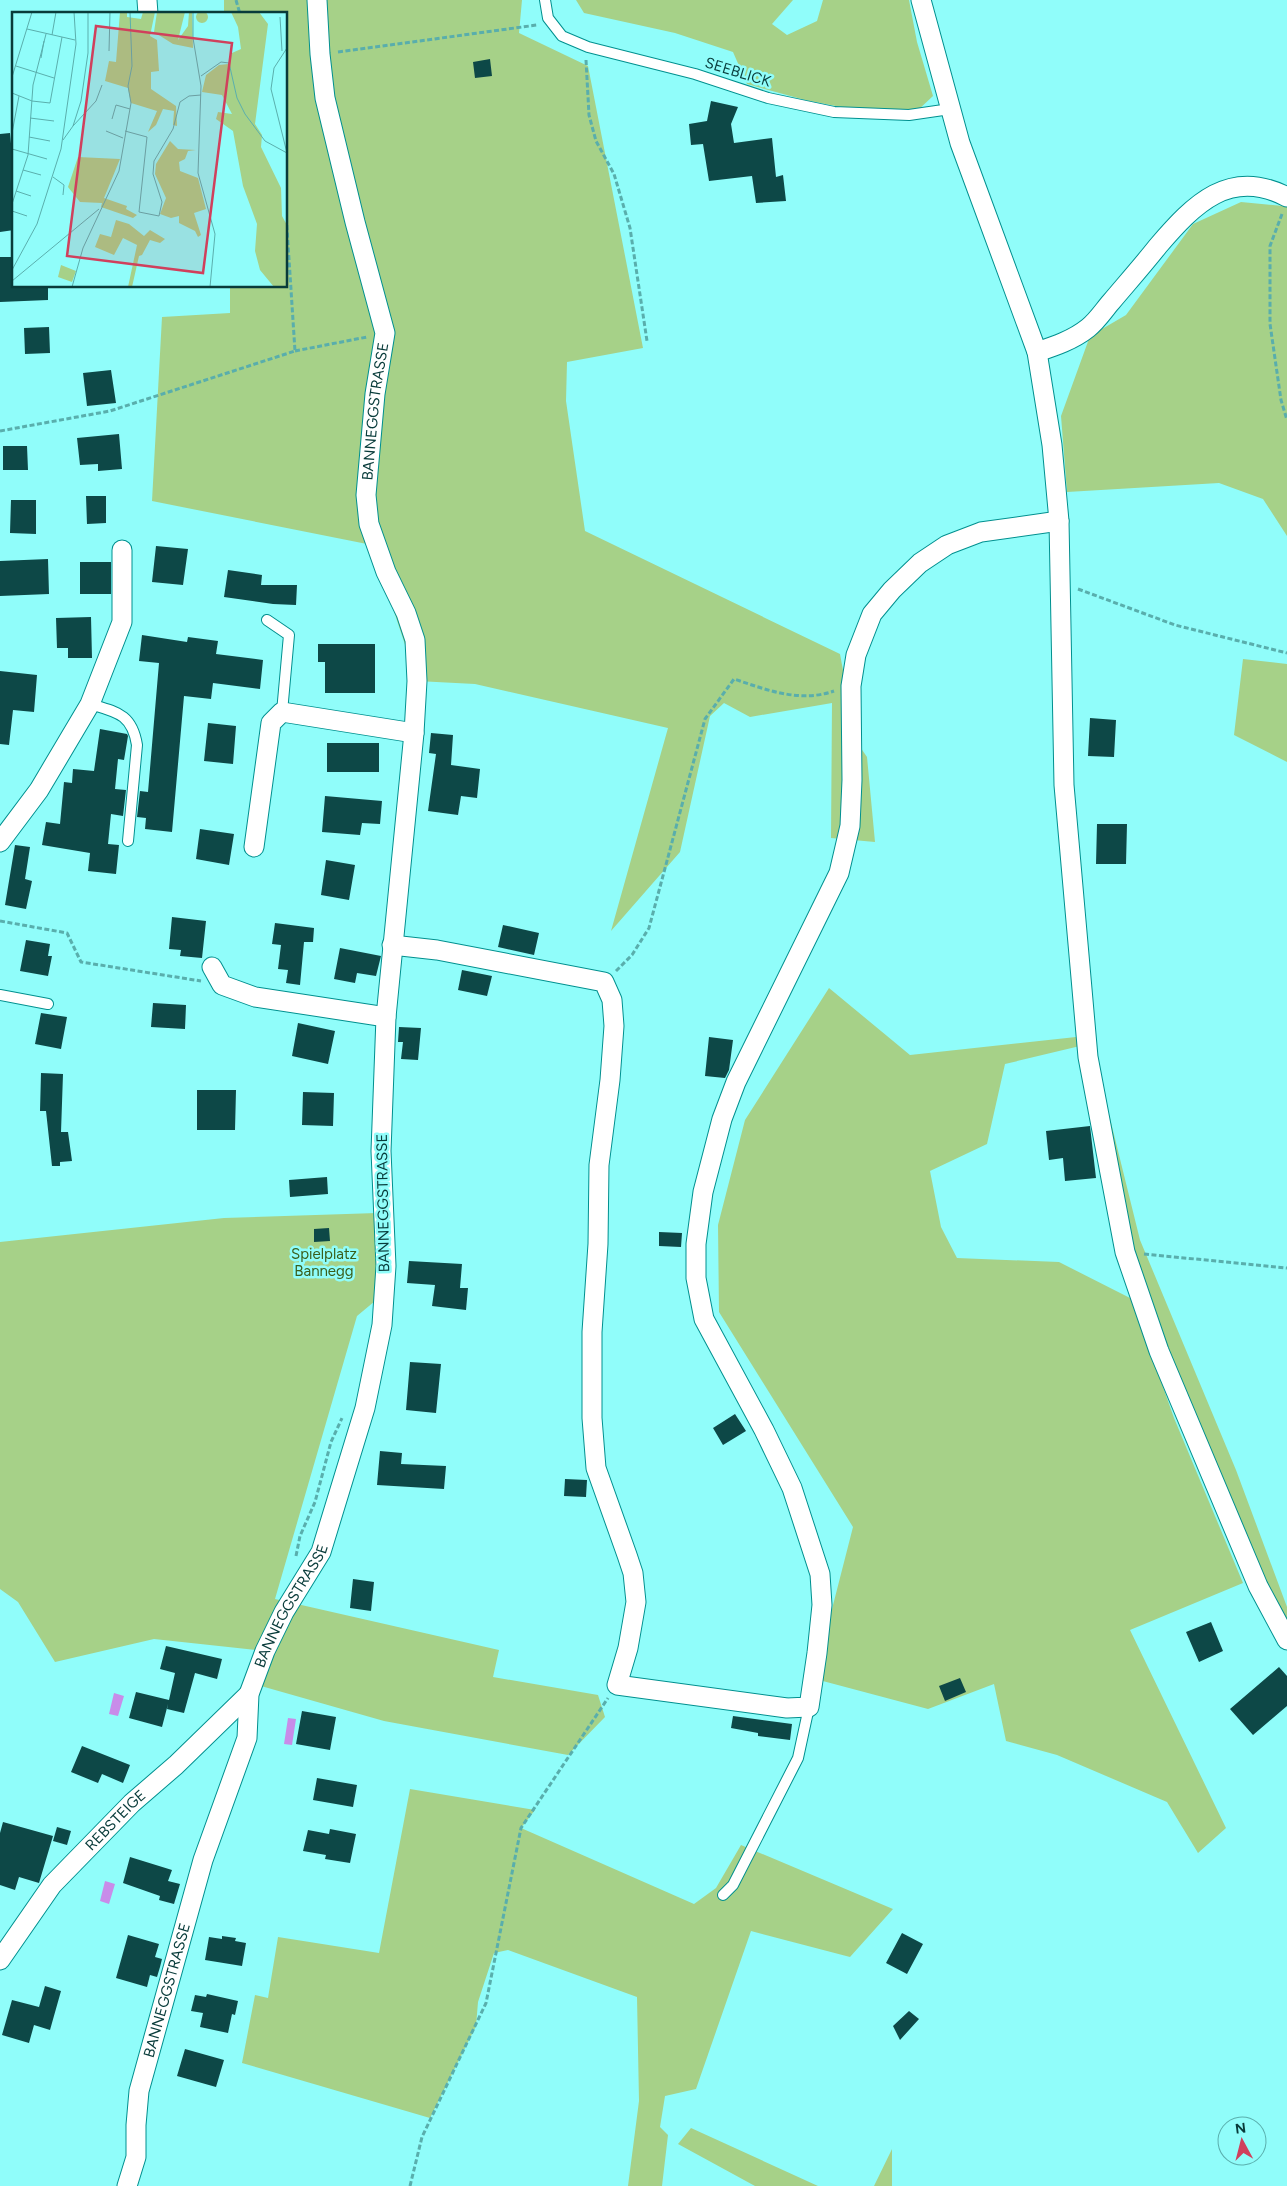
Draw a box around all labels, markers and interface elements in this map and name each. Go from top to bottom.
inset map [12,12,288,288]
street label: SEEBLICK [703,53,774,91]
street label: BANNEGGSTRASSE [358,341,392,481]
street label: BANNEGGSTRASSE [373,1134,393,1272]
park label: Spielplatz Bannegg [291,1245,357,1280]
street label: BANNEGGSTRASSE [251,1542,332,1670]
street label: REBSTEIGE [82,1786,149,1854]
street label: BANNEGGSTRASSE [140,1921,194,2060]
north arrow [1217,2116,1267,2166]
text: N [1234,2119,1247,2138]

